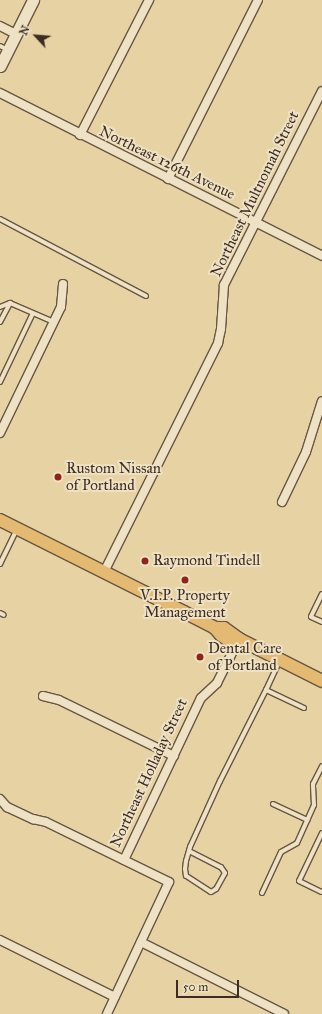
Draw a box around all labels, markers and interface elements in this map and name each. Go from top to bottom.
north arrow [16,16,56,56]
text: N [17,23,33,38]
street label: Northeast Multnomah Street [207,108,303,280]
street label: Northeast 126th Avenue [96,122,238,204]
place label: Rustom Nissan of Portland [66,459,161,494]
marker: Rustom Nissan of Portland [53,472,63,482]
place label: Raymond Tindell [153,552,260,570]
marker: Raymond Tindell [140,556,150,566]
marker: V.I.P. Property Management [180,575,190,585]
place label: V.I.P. Property Management [140,586,230,621]
place label: Dental Care of Portland [208,639,281,674]
marker: Dental Care of Portland [195,652,205,662]
street label: Northeast Holladay Street [107,696,191,850]
scale bar [178,972,241,998]
text: 50 m [183,980,208,994]

